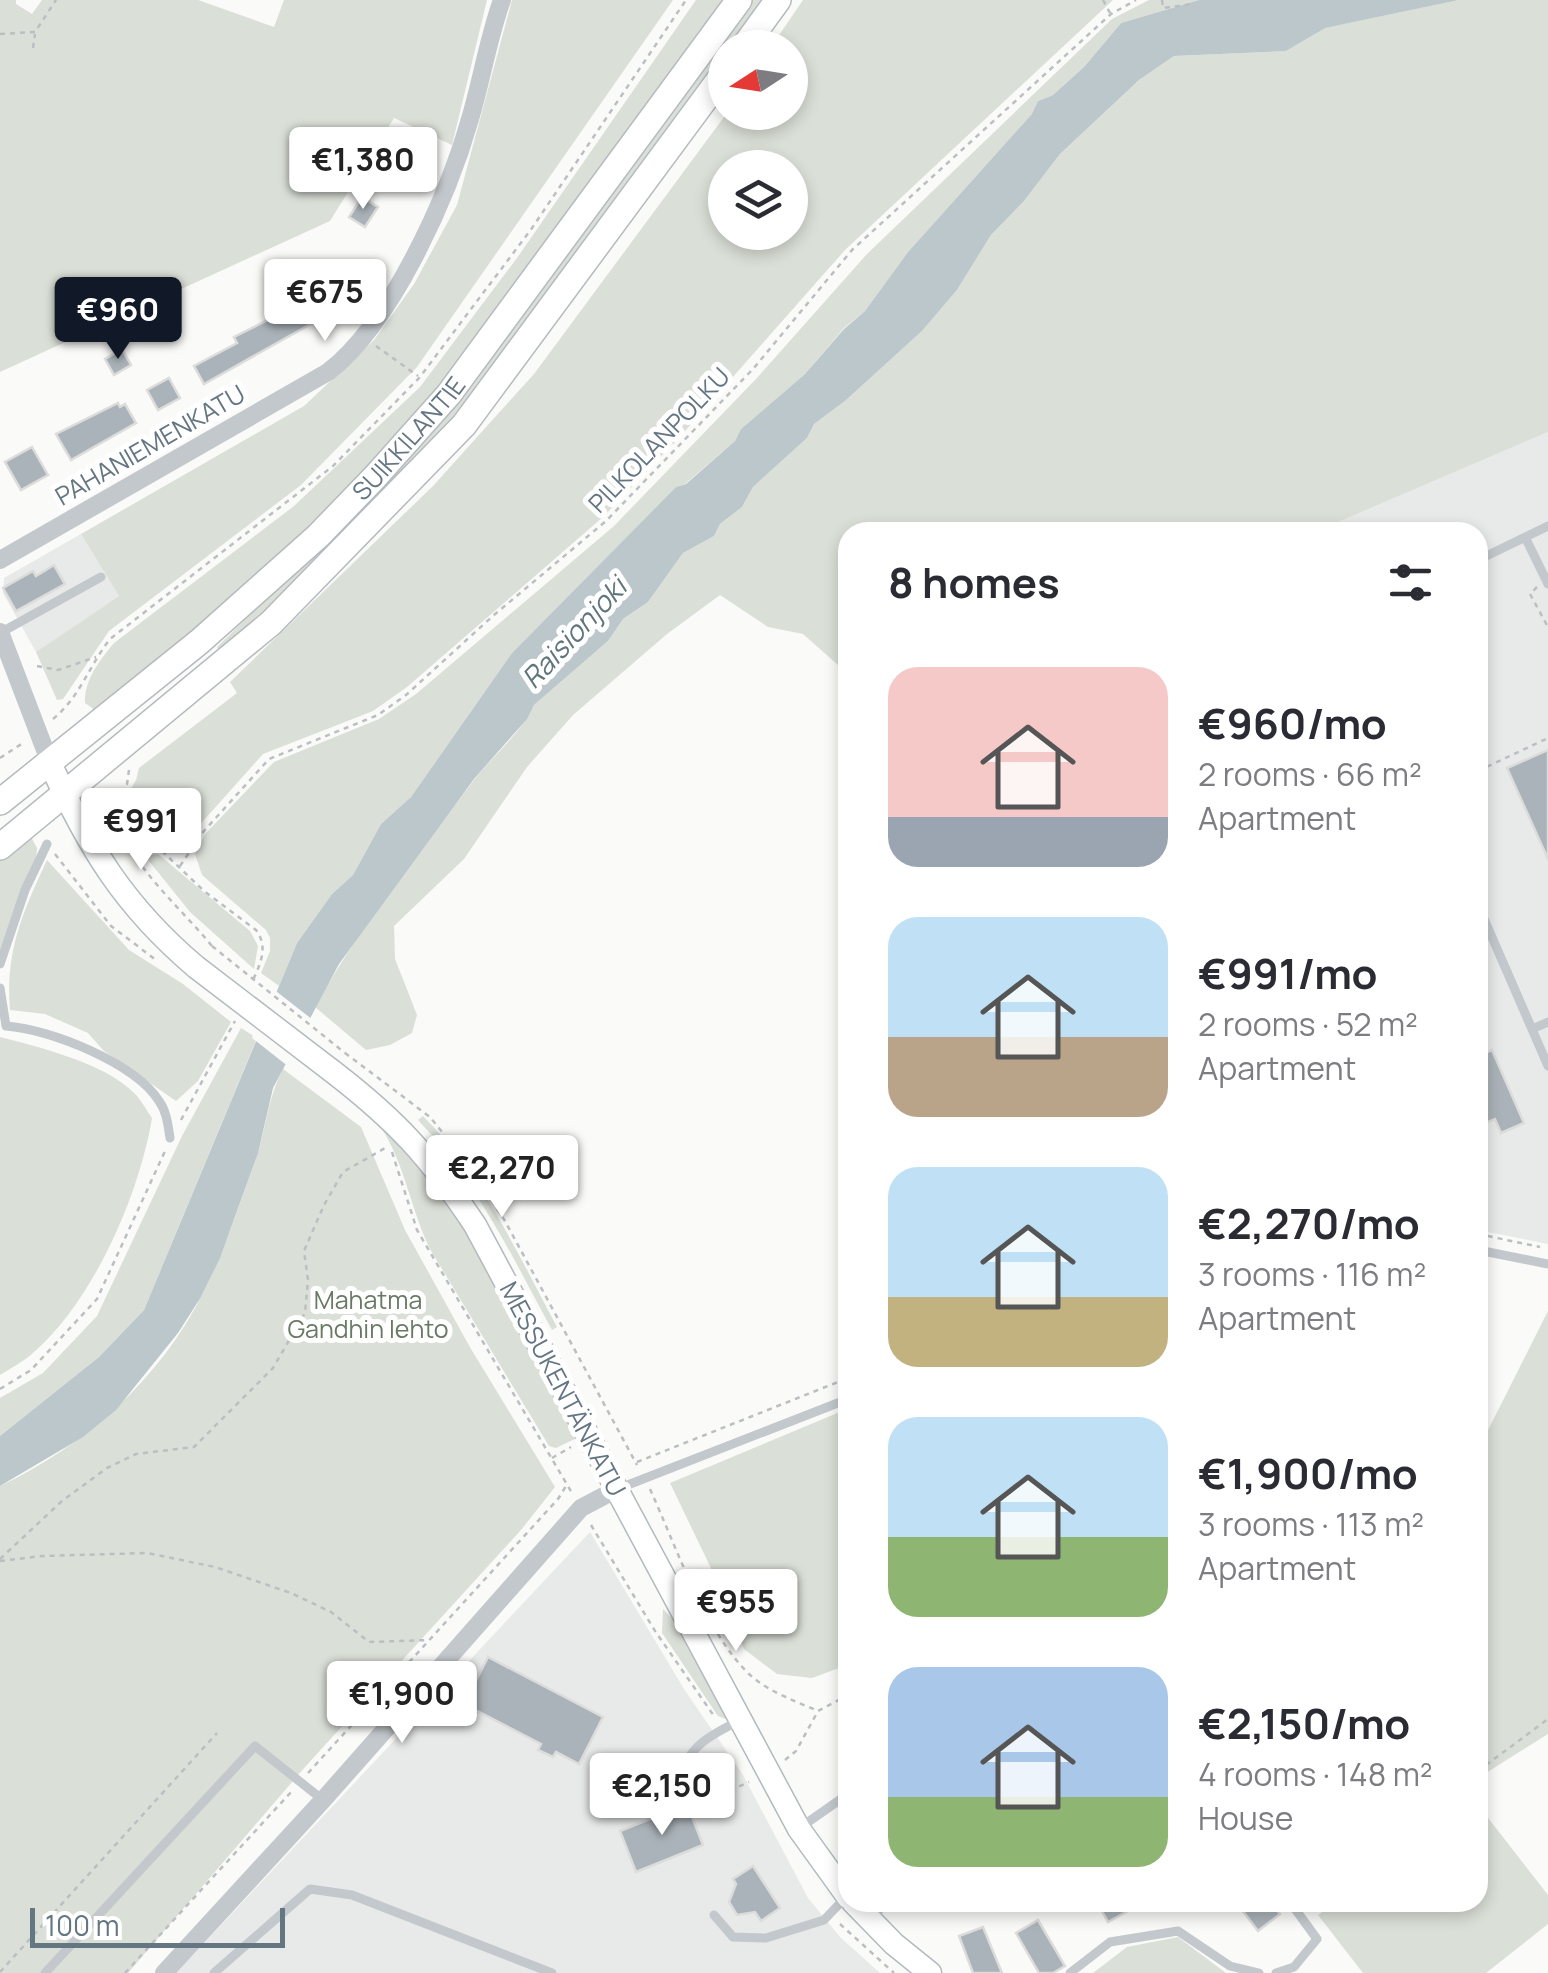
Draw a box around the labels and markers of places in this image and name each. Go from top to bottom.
pin: €1,380 [282,127,444,212]
pin: €675 [266,259,384,344]
pin: €960 [59,277,177,362]
pin: €991 [82,788,200,873]
pin: €2,270 [421,1135,583,1220]
pin: €955 [677,1569,795,1654]
pin: €1,900 [321,1661,483,1746]
pin: €2,150 [581,1753,743,1838]

